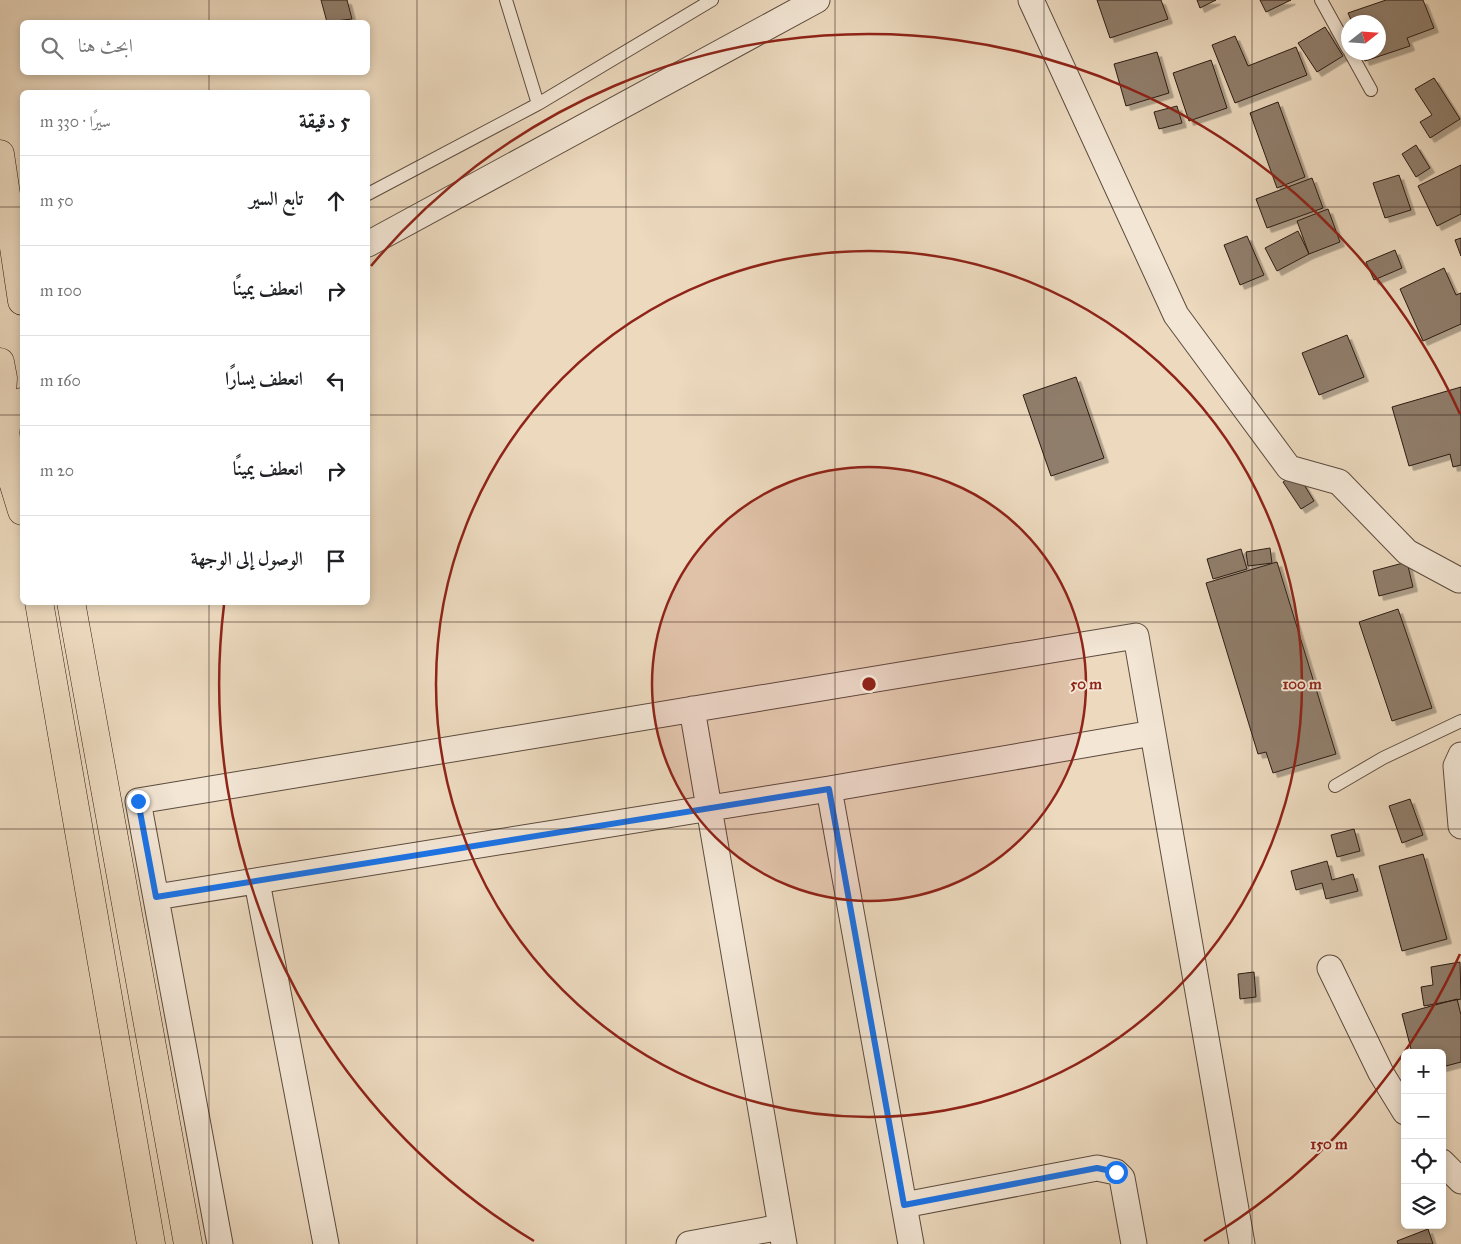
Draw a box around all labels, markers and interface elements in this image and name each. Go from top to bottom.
north arrow [1341,15,1386,60]
search box [20,20,370,75]
icon: search [38,34,66,62]
text: ابحث هنا [78,34,133,57]
text: 5 دقيقة [299,108,350,134]
text: سيرًا · 330 m [40,112,111,131]
text: تابع السير [249,187,303,210]
icon: ahead [322,187,350,215]
text: 50 m [40,191,74,210]
text: انعطف يمينًا [233,277,303,300]
icon: right [322,277,350,305]
text: 100 m [40,281,82,300]
text: انعطف يسارًا [225,367,303,390]
icon: left [322,367,350,395]
text: 160 m [40,371,81,390]
text: انعطف يمينًا [233,457,303,480]
icon: right [322,457,350,485]
text: 20 m [40,461,74,480]
text: الوصول إلى الوجهة [191,547,303,570]
icon: arrive [322,547,350,575]
centre of rings [860,675,878,693]
text: 50 m [1070,675,1102,693]
text: 100 m [1282,675,1322,693]
route end [127,790,150,813]
map controls [1401,1049,1446,1229]
button: + [1401,1049,1446,1094]
button: − [1401,1094,1446,1139]
text: 150 m [1310,1135,1348,1153]
button: locate [1401,1139,1446,1184]
route start [1105,1161,1128,1184]
button: layers [1401,1184,1446,1229]

